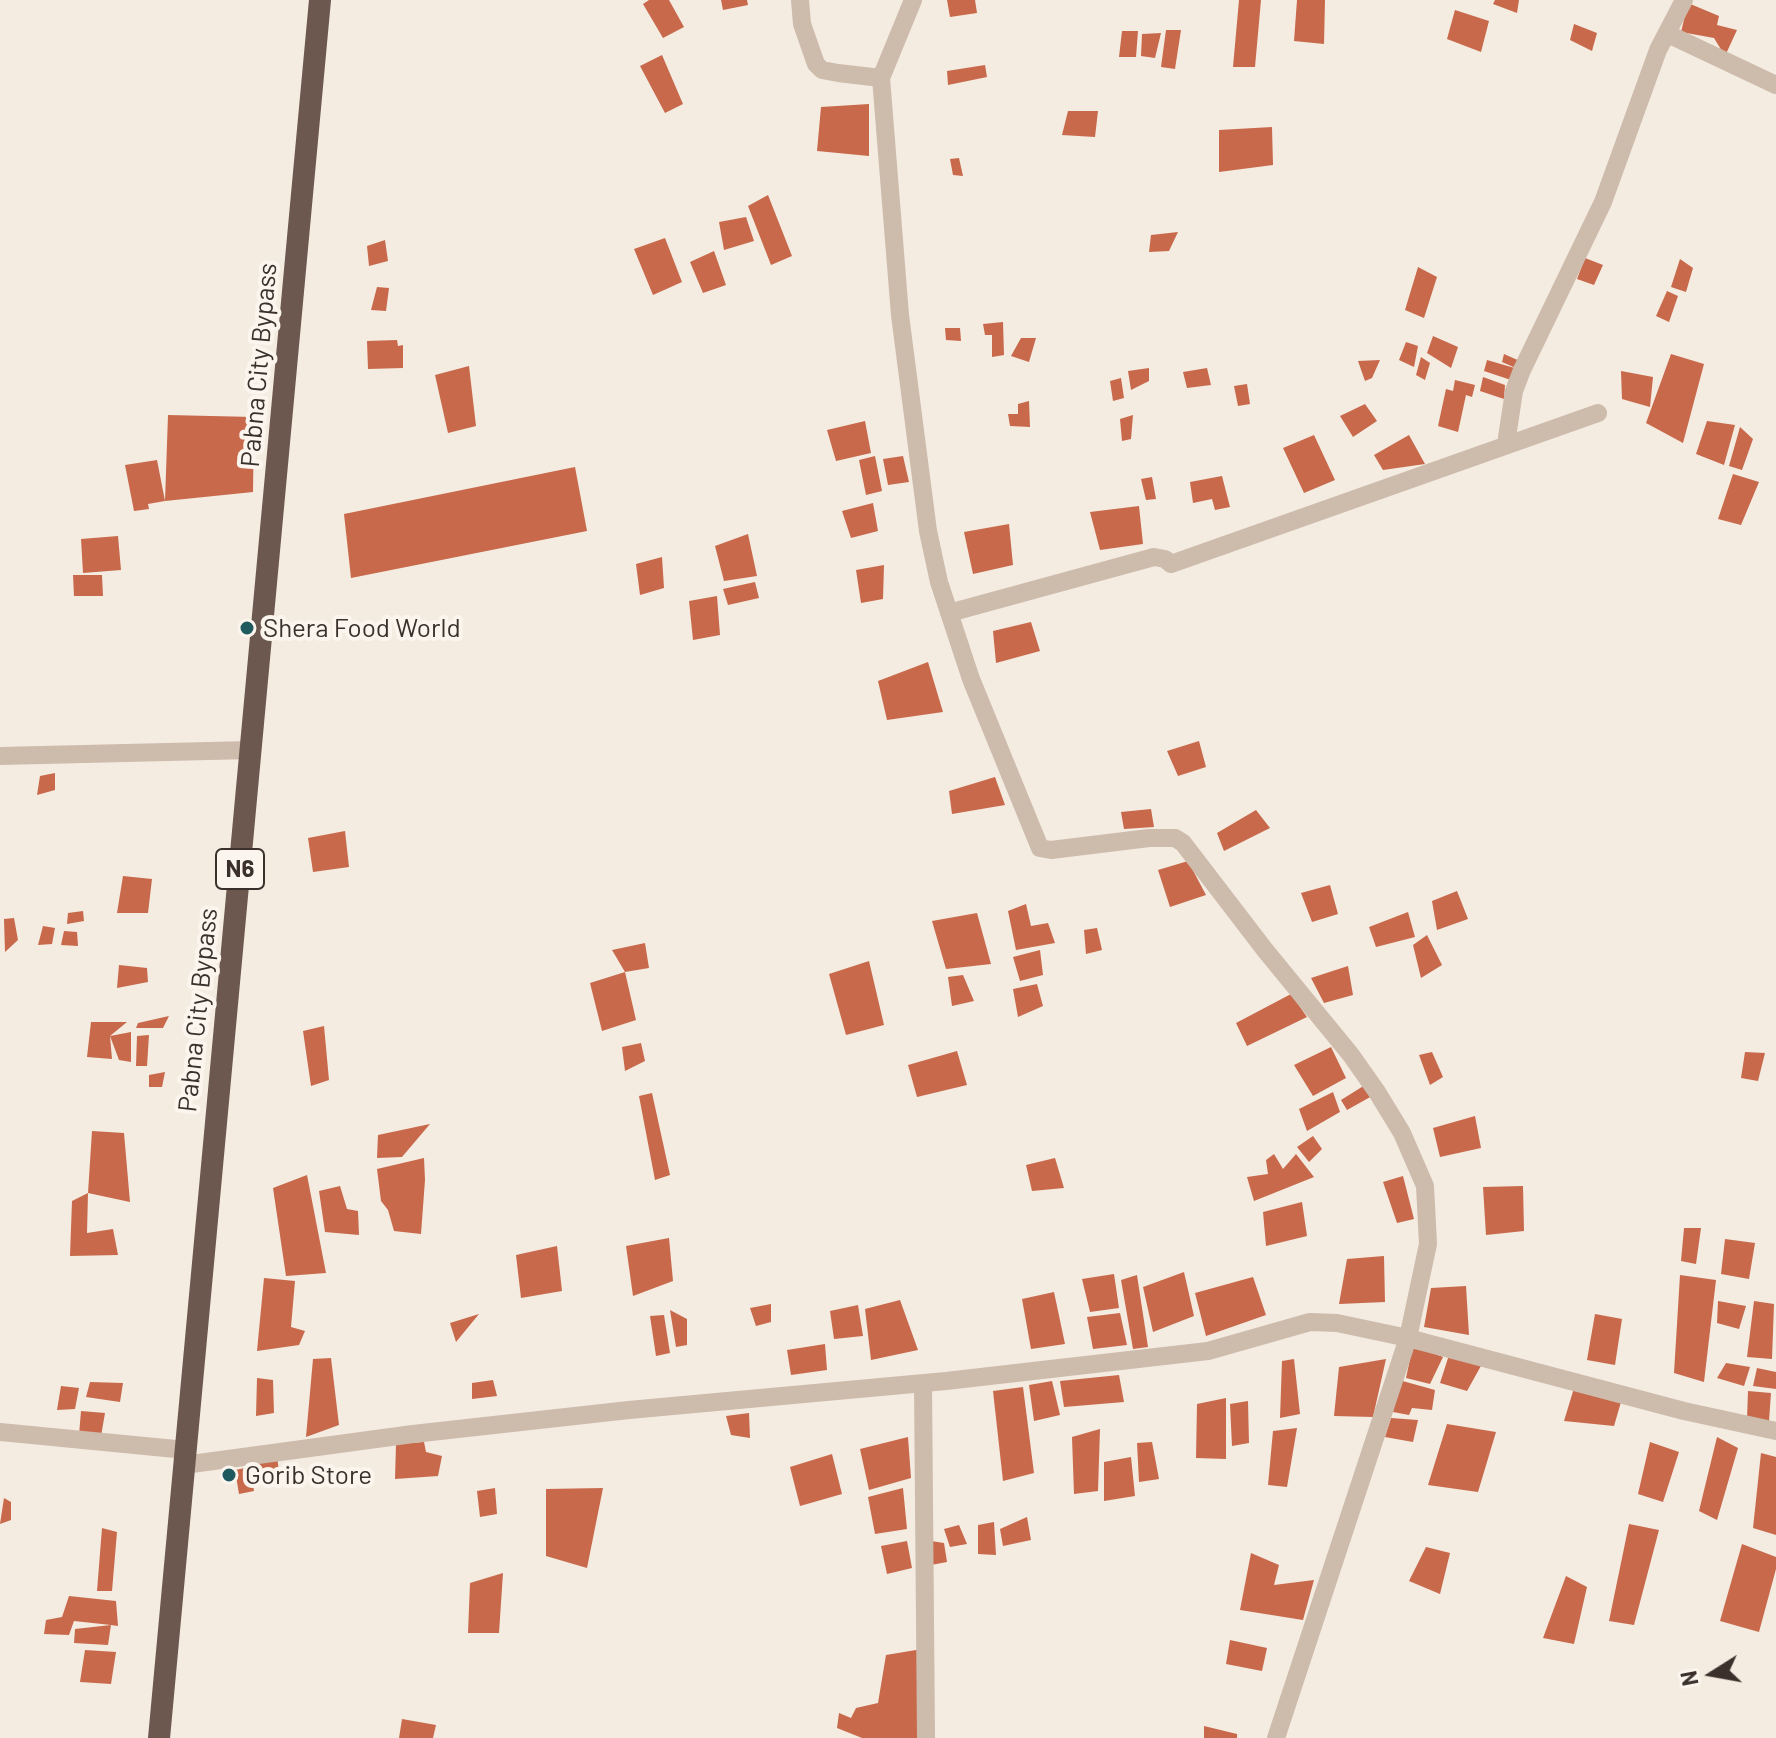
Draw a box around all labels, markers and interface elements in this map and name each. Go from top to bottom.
street label: Pabna City Bypass [235,262,283,468]
place label: Shera Food World [263,612,461,644]
marker: Shera Food World [238,619,256,637]
road number: N6 [216,849,264,889]
street label: Pabna City Bypass [172,907,224,1113]
place label: Gorib Store [245,1459,372,1491]
marker: Gorib Store [220,1466,238,1484]
north arrow [1672,1634,1752,1714]
text: N [1674,1669,1703,1688]

